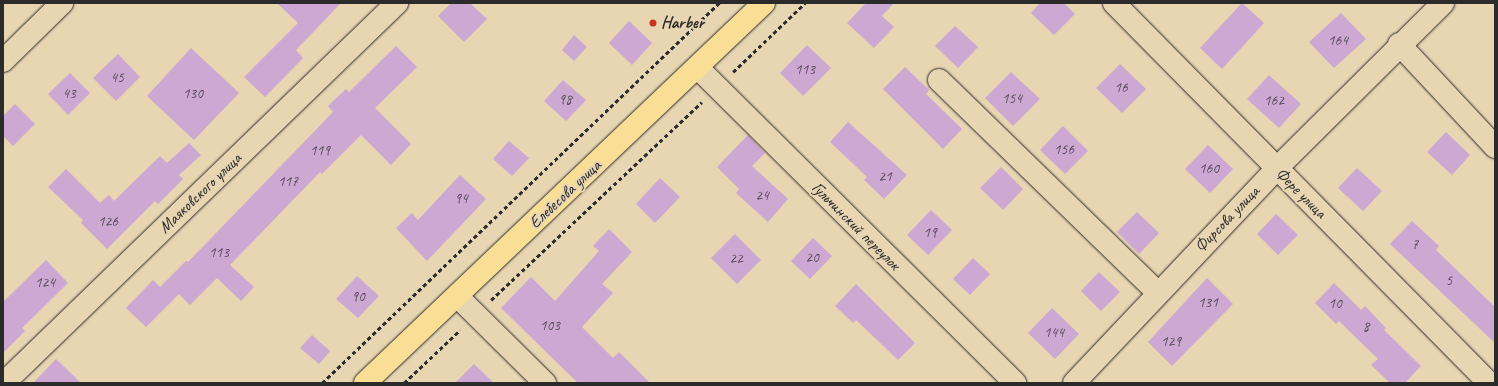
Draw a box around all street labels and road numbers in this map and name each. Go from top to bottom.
street label: Маяковского улица [154,148,246,238]
street label: Елебесова улица [524,155,606,233]
street label: Фере улица [1271,163,1331,223]
street label: Гульчинский переулок [807,177,905,275]
street label: Фирсова улица [1190,181,1264,257]

